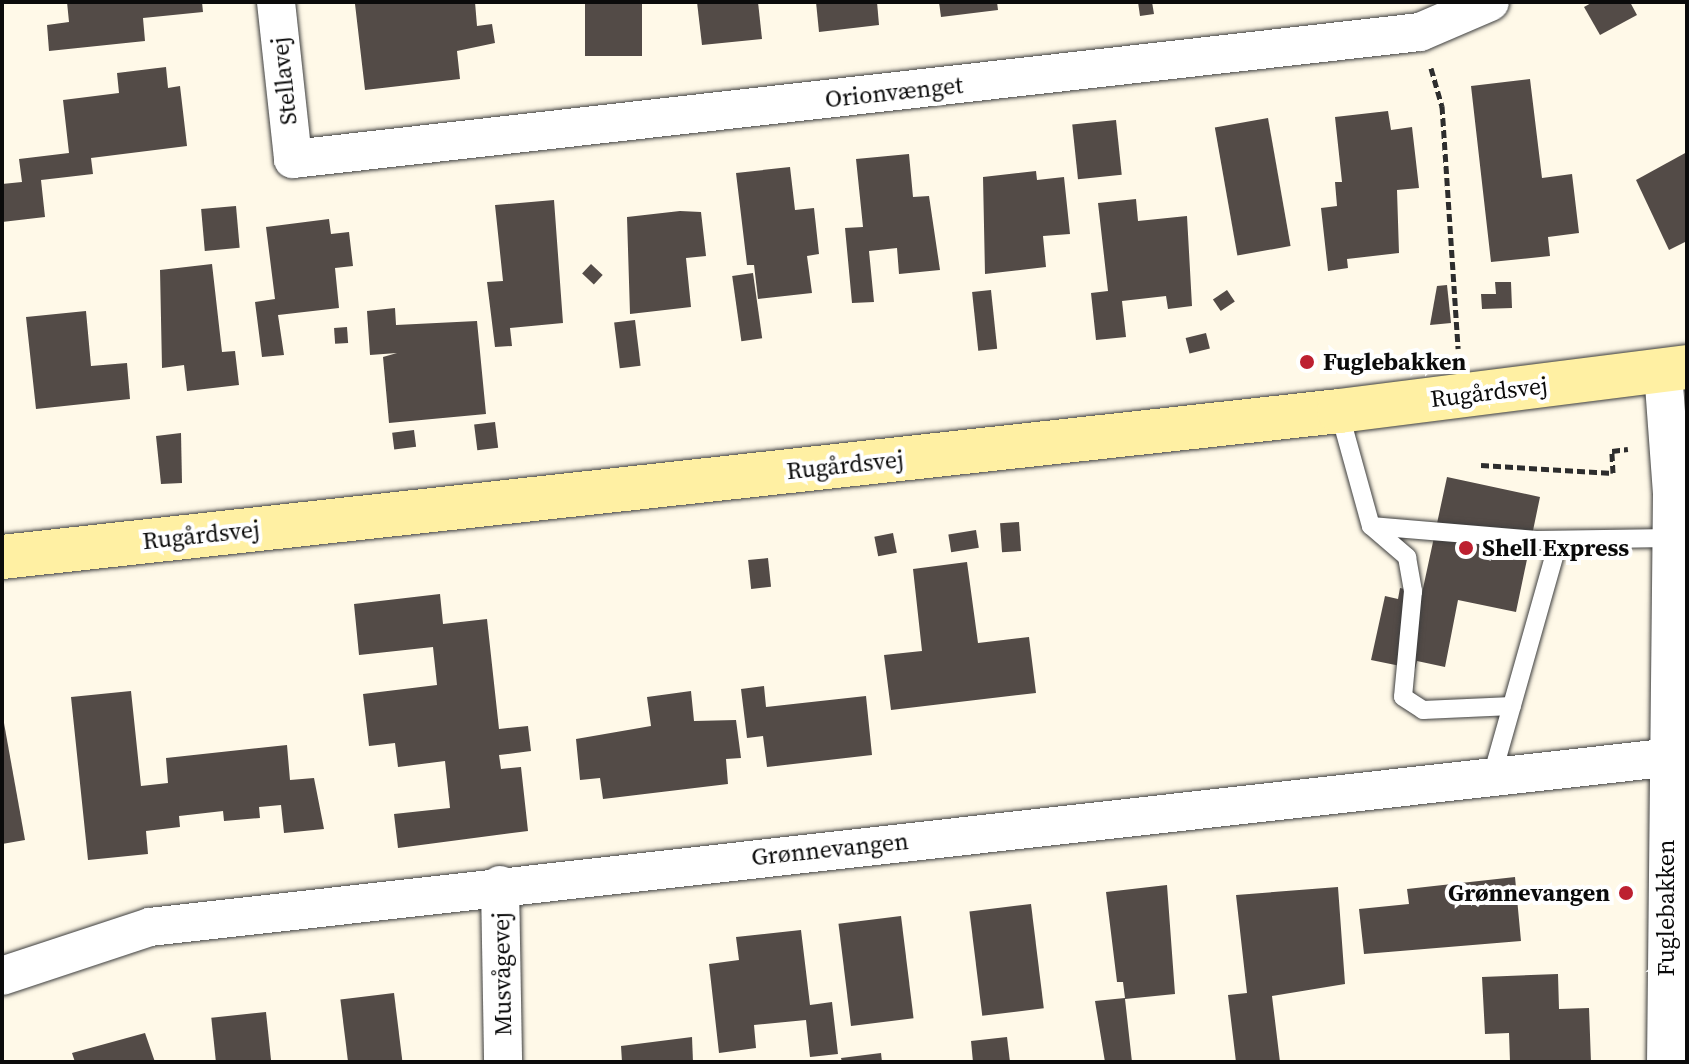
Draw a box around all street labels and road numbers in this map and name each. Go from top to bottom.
street label: Stellavej [265,36,303,126]
street label: Orionvænget [824,70,964,114]
street label: Rugårdsvej [1429,371,1549,413]
street label: Rugårdsvej [785,445,905,485]
street label: Rugårdsvej [141,515,261,555]
street label: Grønnevangen [750,826,910,872]
street label: Fuglebakken [1652,839,1680,977]
street label: Musvågevej [487,912,517,1036]

